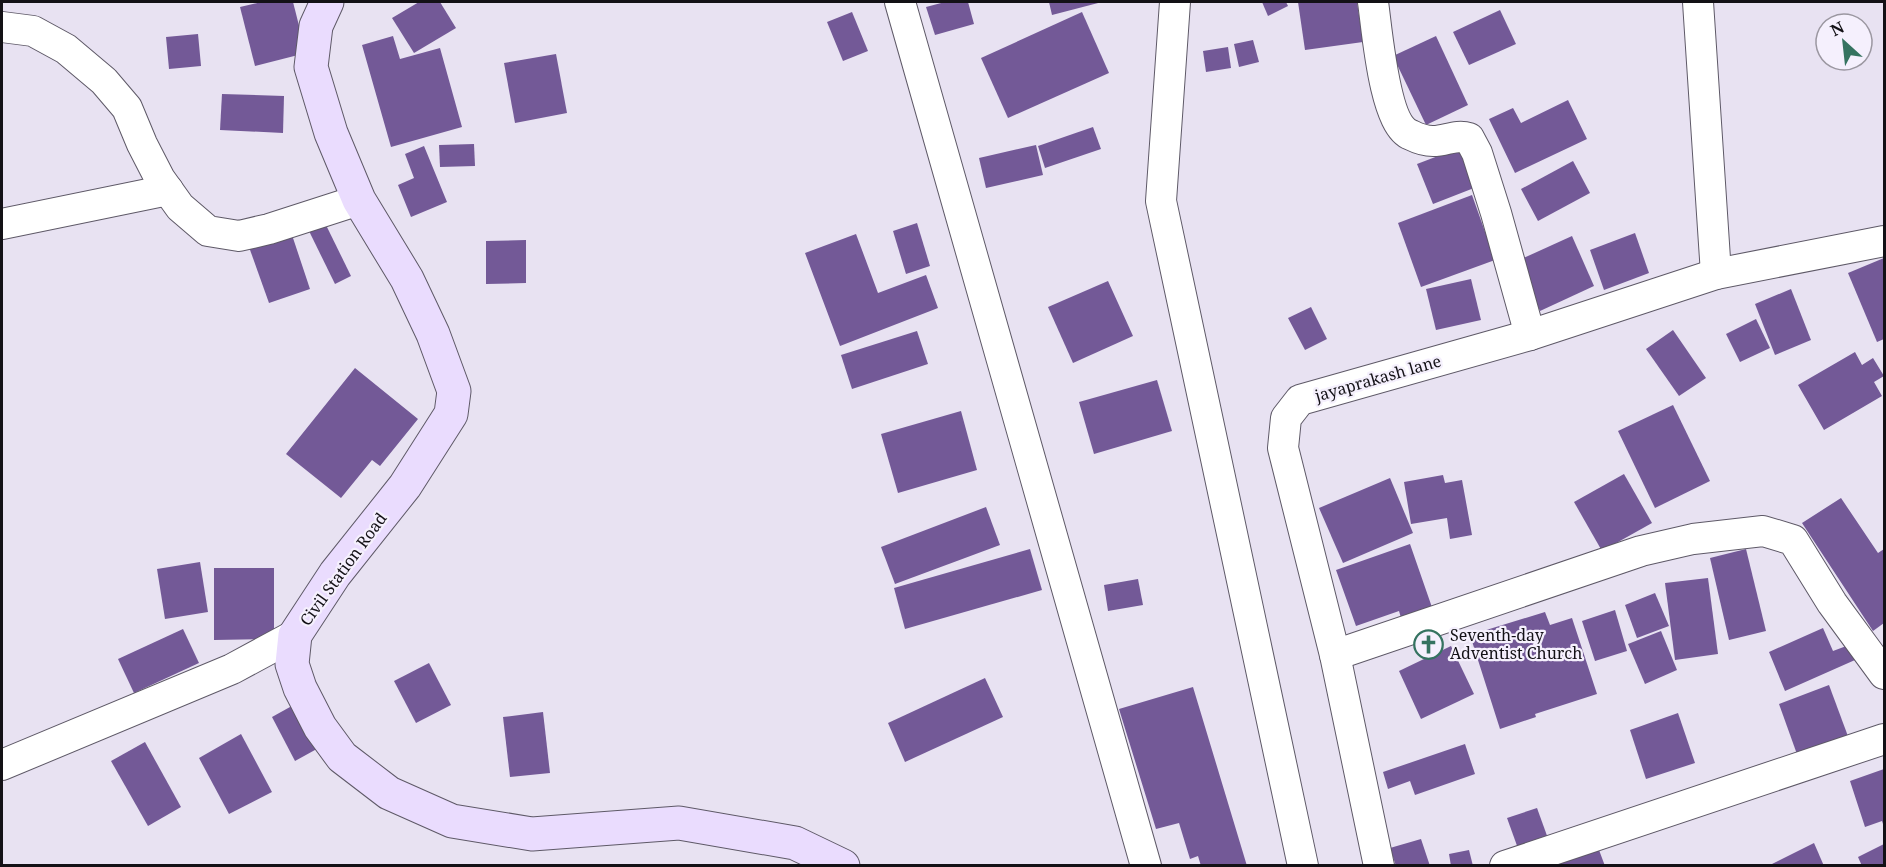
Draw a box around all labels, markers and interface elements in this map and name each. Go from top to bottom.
north arrow [1814,12,1874,72]
text: N [1827,16,1848,41]
street label: jayaprakash lane [1311,349,1444,407]
street label: Civil Station Road [294,508,392,630]
place label: Seventh-day Adventist Church [1450,624,1582,664]
church icon: Seventh-day Adventist Church [1413,628,1445,660]

